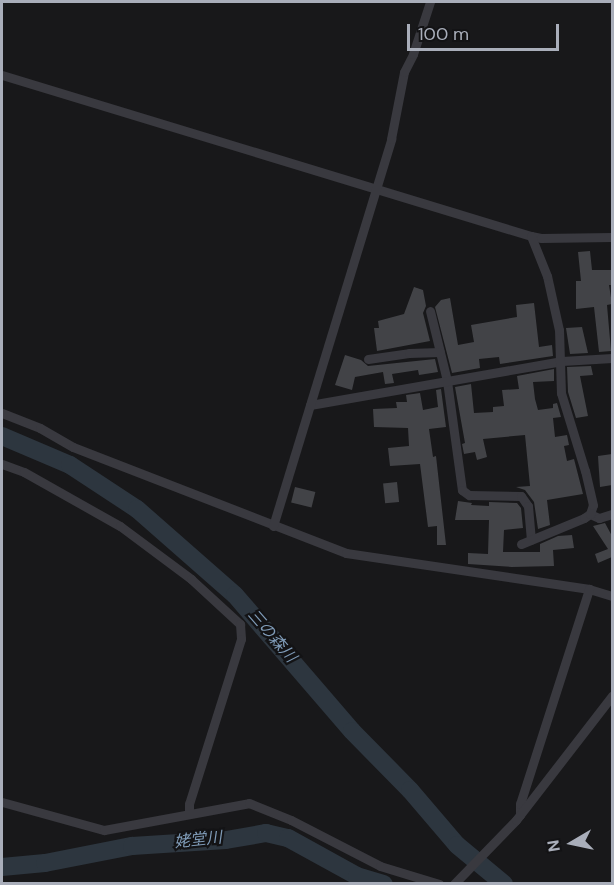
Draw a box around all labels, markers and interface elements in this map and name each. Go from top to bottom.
scale bar [410,12,562,50]
text: 100 m [418,22,469,46]
water label: 三の森川 [244,606,300,666]
north arrow [542,813,602,873]
water label: 姥堂川 [173,828,223,852]
text: N [542,838,565,853]

